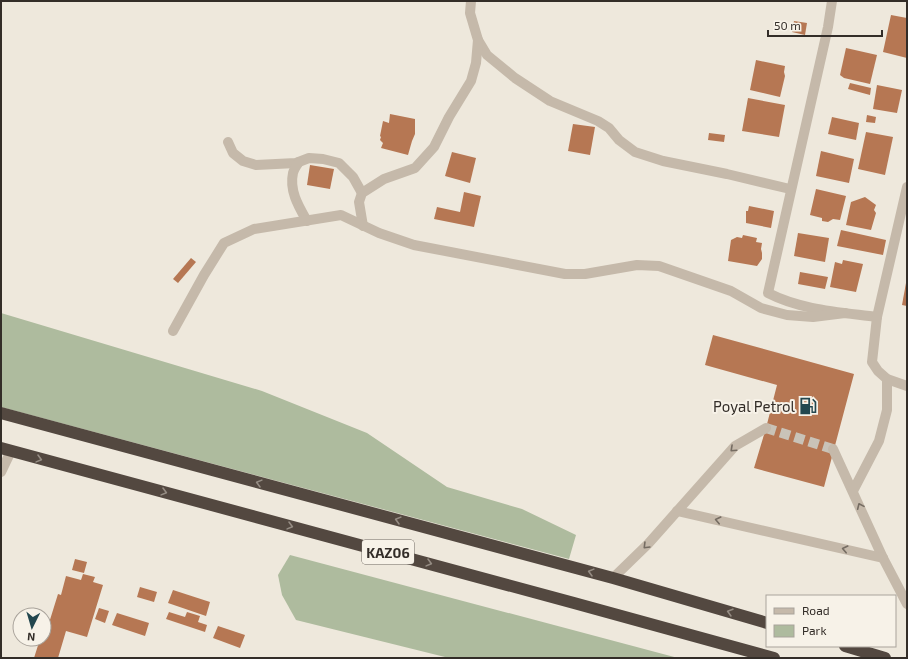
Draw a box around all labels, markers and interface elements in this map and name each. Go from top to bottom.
scale bar [768,12,882,38]
text: 50 m [774,18,801,32]
fuel station icon: Poyal Petrol [798,396,818,416]
place label: Poyal Petrol [713,397,796,415]
one-way arrow [730,444,738,452]
one-way arrow [35,454,42,462]
one-way arrow [256,479,262,487]
one-way arrow [160,487,167,496]
one-way arrow [857,502,865,510]
one-way arrow [395,516,402,525]
one-way arrow [715,516,722,525]
one-way arrow [286,521,293,530]
road number: KАZ06 [362,540,414,564]
one-way arrow [643,541,651,549]
one-way arrow [841,545,848,553]
one-way arrow [426,559,432,567]
one-way arrow [588,568,595,577]
legend [766,595,896,647]
text: Road [802,603,830,617]
north arrow [12,607,52,647]
one-way arrow [726,608,733,617]
text: Park [802,623,827,637]
text: N [27,631,36,644]

